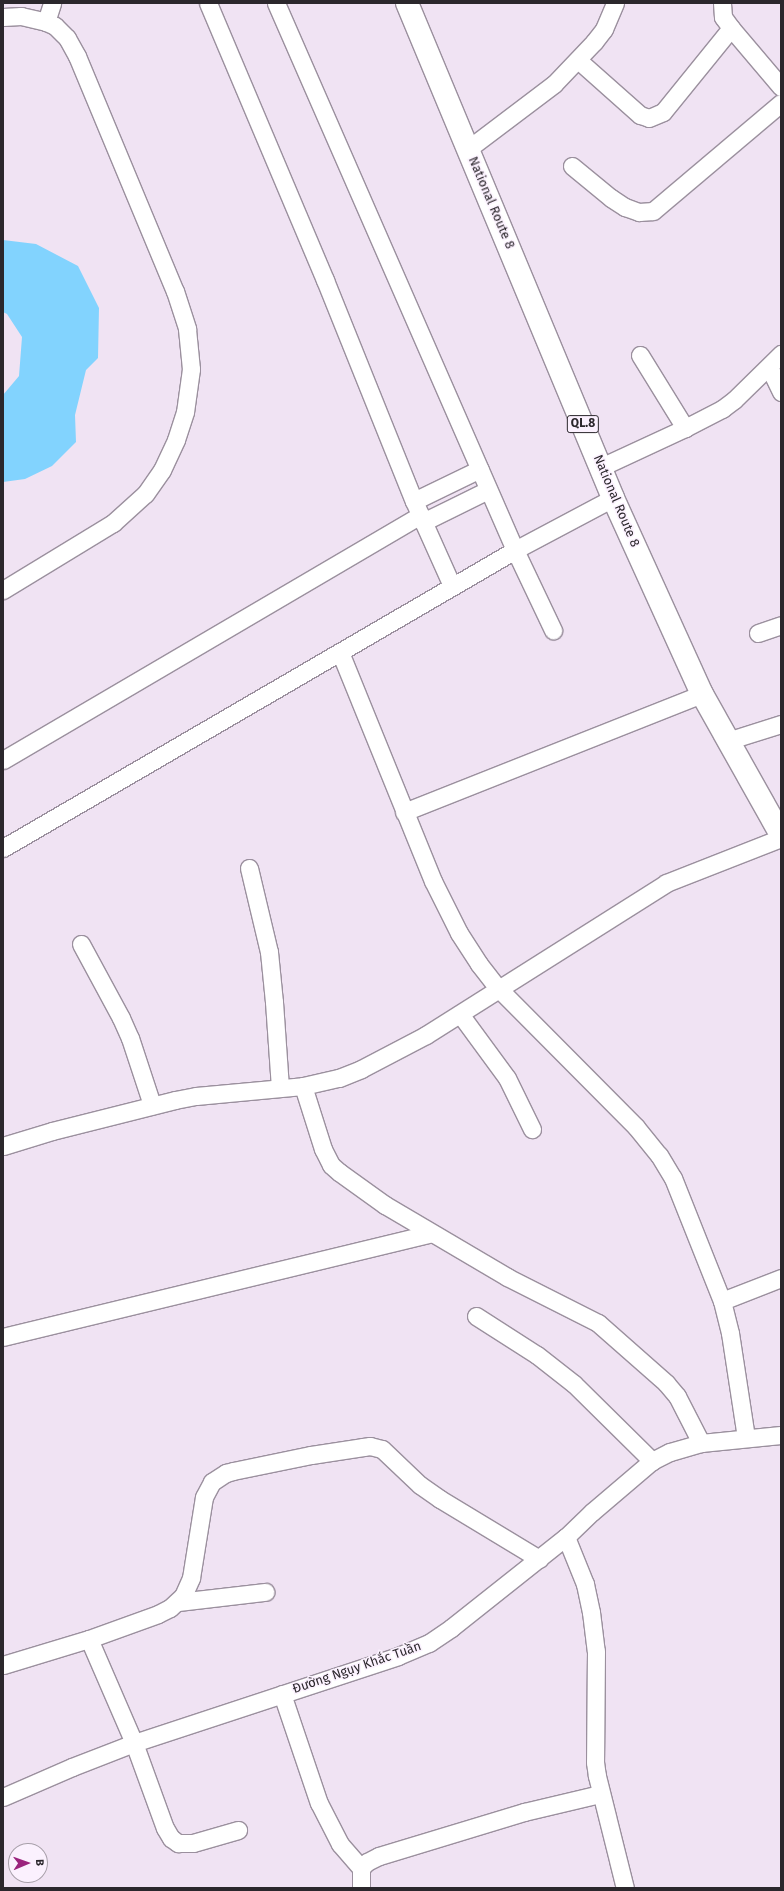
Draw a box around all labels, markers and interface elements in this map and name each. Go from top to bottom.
street label: National Route 8 [465,155,517,251]
road number: QL.8 [566,414,600,434]
street label: National Route 8 [590,453,642,549]
street label: Đường Ngụy Khắc Tuần [291,1639,423,1697]
north arrow [8,1843,48,1883]
text: B [33,1859,46,1866]

